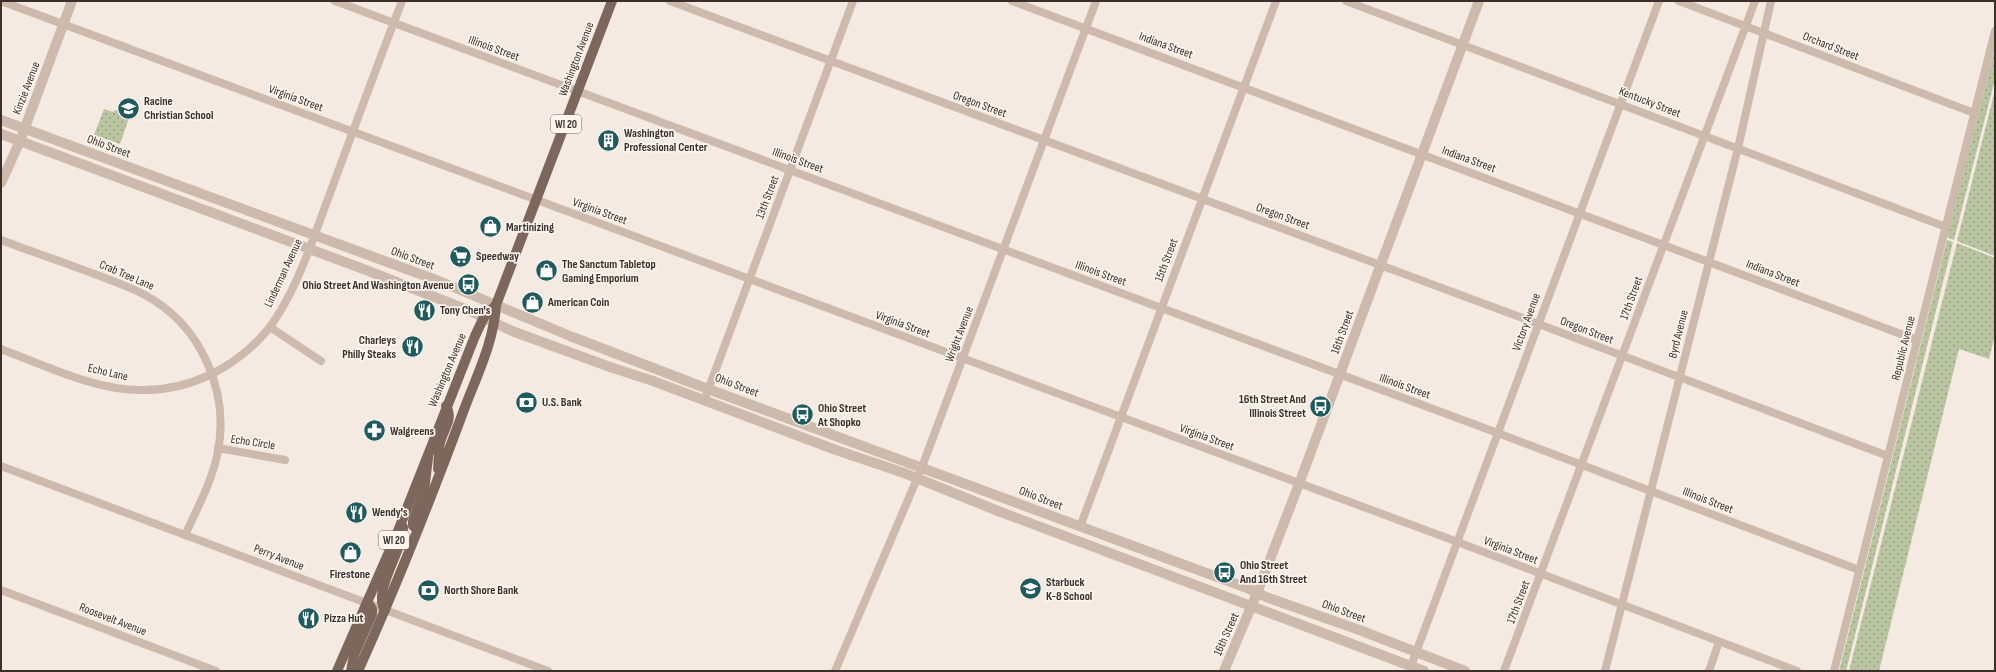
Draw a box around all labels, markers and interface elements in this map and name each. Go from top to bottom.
street label: Washington Avenue [555,20,598,99]
street label: Indiana Street [1137,29,1195,62]
street label: Orchard Street [1800,29,1861,64]
street label: Illinois Street [466,32,522,65]
street label: Kinzie Avenue [10,59,43,117]
street label: Virginia Street [266,82,325,115]
street label: Kentucky Street [1617,84,1683,121]
street label: Oregon Street [951,88,1009,121]
place label: Racine Christian School [144,94,213,123]
school or university icon: Racine Christian School [115,95,141,121]
road number: WI 20 [551,115,581,133]
place label: Washington Professional Center [624,126,708,155]
building icon: Washington Professional Center [596,127,622,153]
street label: Ohio Street [85,132,133,161]
street label: Indiana Street [1440,143,1498,176]
street label: Illinois Street [770,144,826,177]
street label: 13th Street [752,173,783,221]
street label: Virginia Street [570,195,629,228]
street label: Oregon Street [1254,200,1312,233]
shop icon: Martinizing [478,214,504,240]
place label: Martinizing [506,220,554,235]
street label: Linderman Avenue [261,236,306,310]
street label: 15th Street [1151,236,1182,284]
supermarket icon: Speedway [447,243,473,269]
street label: Ohio Street [389,244,437,273]
place label: Speedway [476,249,519,264]
street label: Indiana Street [1744,256,1802,291]
street label: Crab Tree Lane [97,257,157,294]
place label: The Sanctum Tabletop Gaming Emporium [562,257,656,286]
street label: Illinois Street [1073,257,1129,290]
shop icon: The Sanctum Tabletop Gaming Emporium [533,258,559,284]
bus stop icon: Ohio Street And Washington Avenue [456,272,482,298]
street label: 17th Street [1617,274,1646,322]
place label: Ohio Street And Washington Avenue [302,278,454,293]
shop icon: American Coin [519,289,545,315]
street label: Victory Avenue [1509,291,1544,353]
place label: American Coin [547,295,609,310]
restaurant icon: Tony Chen's [412,297,438,323]
place label: Tony Chen's [440,303,491,318]
street label: Wright Avenue [942,304,977,364]
street label: Virginia Street [873,308,932,341]
street label: 16th Street [1328,308,1357,356]
street label: Byrd Avenue [1665,308,1692,360]
street label: Oregon Street [1558,313,1616,348]
street label: Republic Avenue [1888,314,1919,382]
street label: Washington Avenue [425,331,470,409]
place label: Charleys Philly Steaks [342,333,396,362]
restaurant icon: Charleys Philly Steaks [399,334,425,360]
street label: Echo Lane [86,361,130,384]
street label: Ohio Street [713,370,761,401]
street label: Illinois Street [1377,370,1433,403]
bank icon: U.S. Bank [513,389,539,415]
place label: 16th Street And Illinois Street [1239,392,1306,421]
bus stop icon: 16th Street And Illinois Street [1308,393,1334,419]
place label: U.S. Bank [542,395,582,410]
place label: Ohio Street At Shopko [817,401,866,430]
bus stop icon: Ohio Street At Shopko [790,402,816,428]
pharmacy icon: Walgreens [362,418,388,444]
street label: Virginia Street [1177,421,1236,454]
place label: Walgreens [390,424,435,439]
street label: Echo Circle [230,432,276,453]
street label: Ohio Street [1017,483,1065,514]
street label: Illinois Street [1680,484,1736,517]
restaurant icon: Wendy's [343,499,369,525]
place label: Wendy's [372,505,408,520]
road number: WI 20 [379,531,409,549]
street label: Virginia Street [1482,533,1540,568]
shop icon: Firestone [337,540,363,566]
street label: Perry Avenue [252,541,306,574]
place label: Ohio Street And 16th Street [1239,558,1307,587]
bus stop icon: Ohio Street And 16th Street [1212,559,1238,585]
place label: Firestone [330,567,370,582]
place label: Starbuck K-8 School [1046,575,1092,604]
school or university icon: Starbuck K-8 School [1017,576,1043,602]
bank icon: North Shore Bank [416,577,442,603]
street label: 17th Street [1503,578,1534,626]
place label: North Shore Bank [444,583,518,598]
street label: Ohio Street [1320,597,1368,626]
street label: Roosevelt Avenue [77,600,149,639]
restaurant icon: Pizza Hut [296,605,322,631]
street label: 16th Street [1210,610,1243,658]
place label: Pizza Hut [324,611,364,626]

